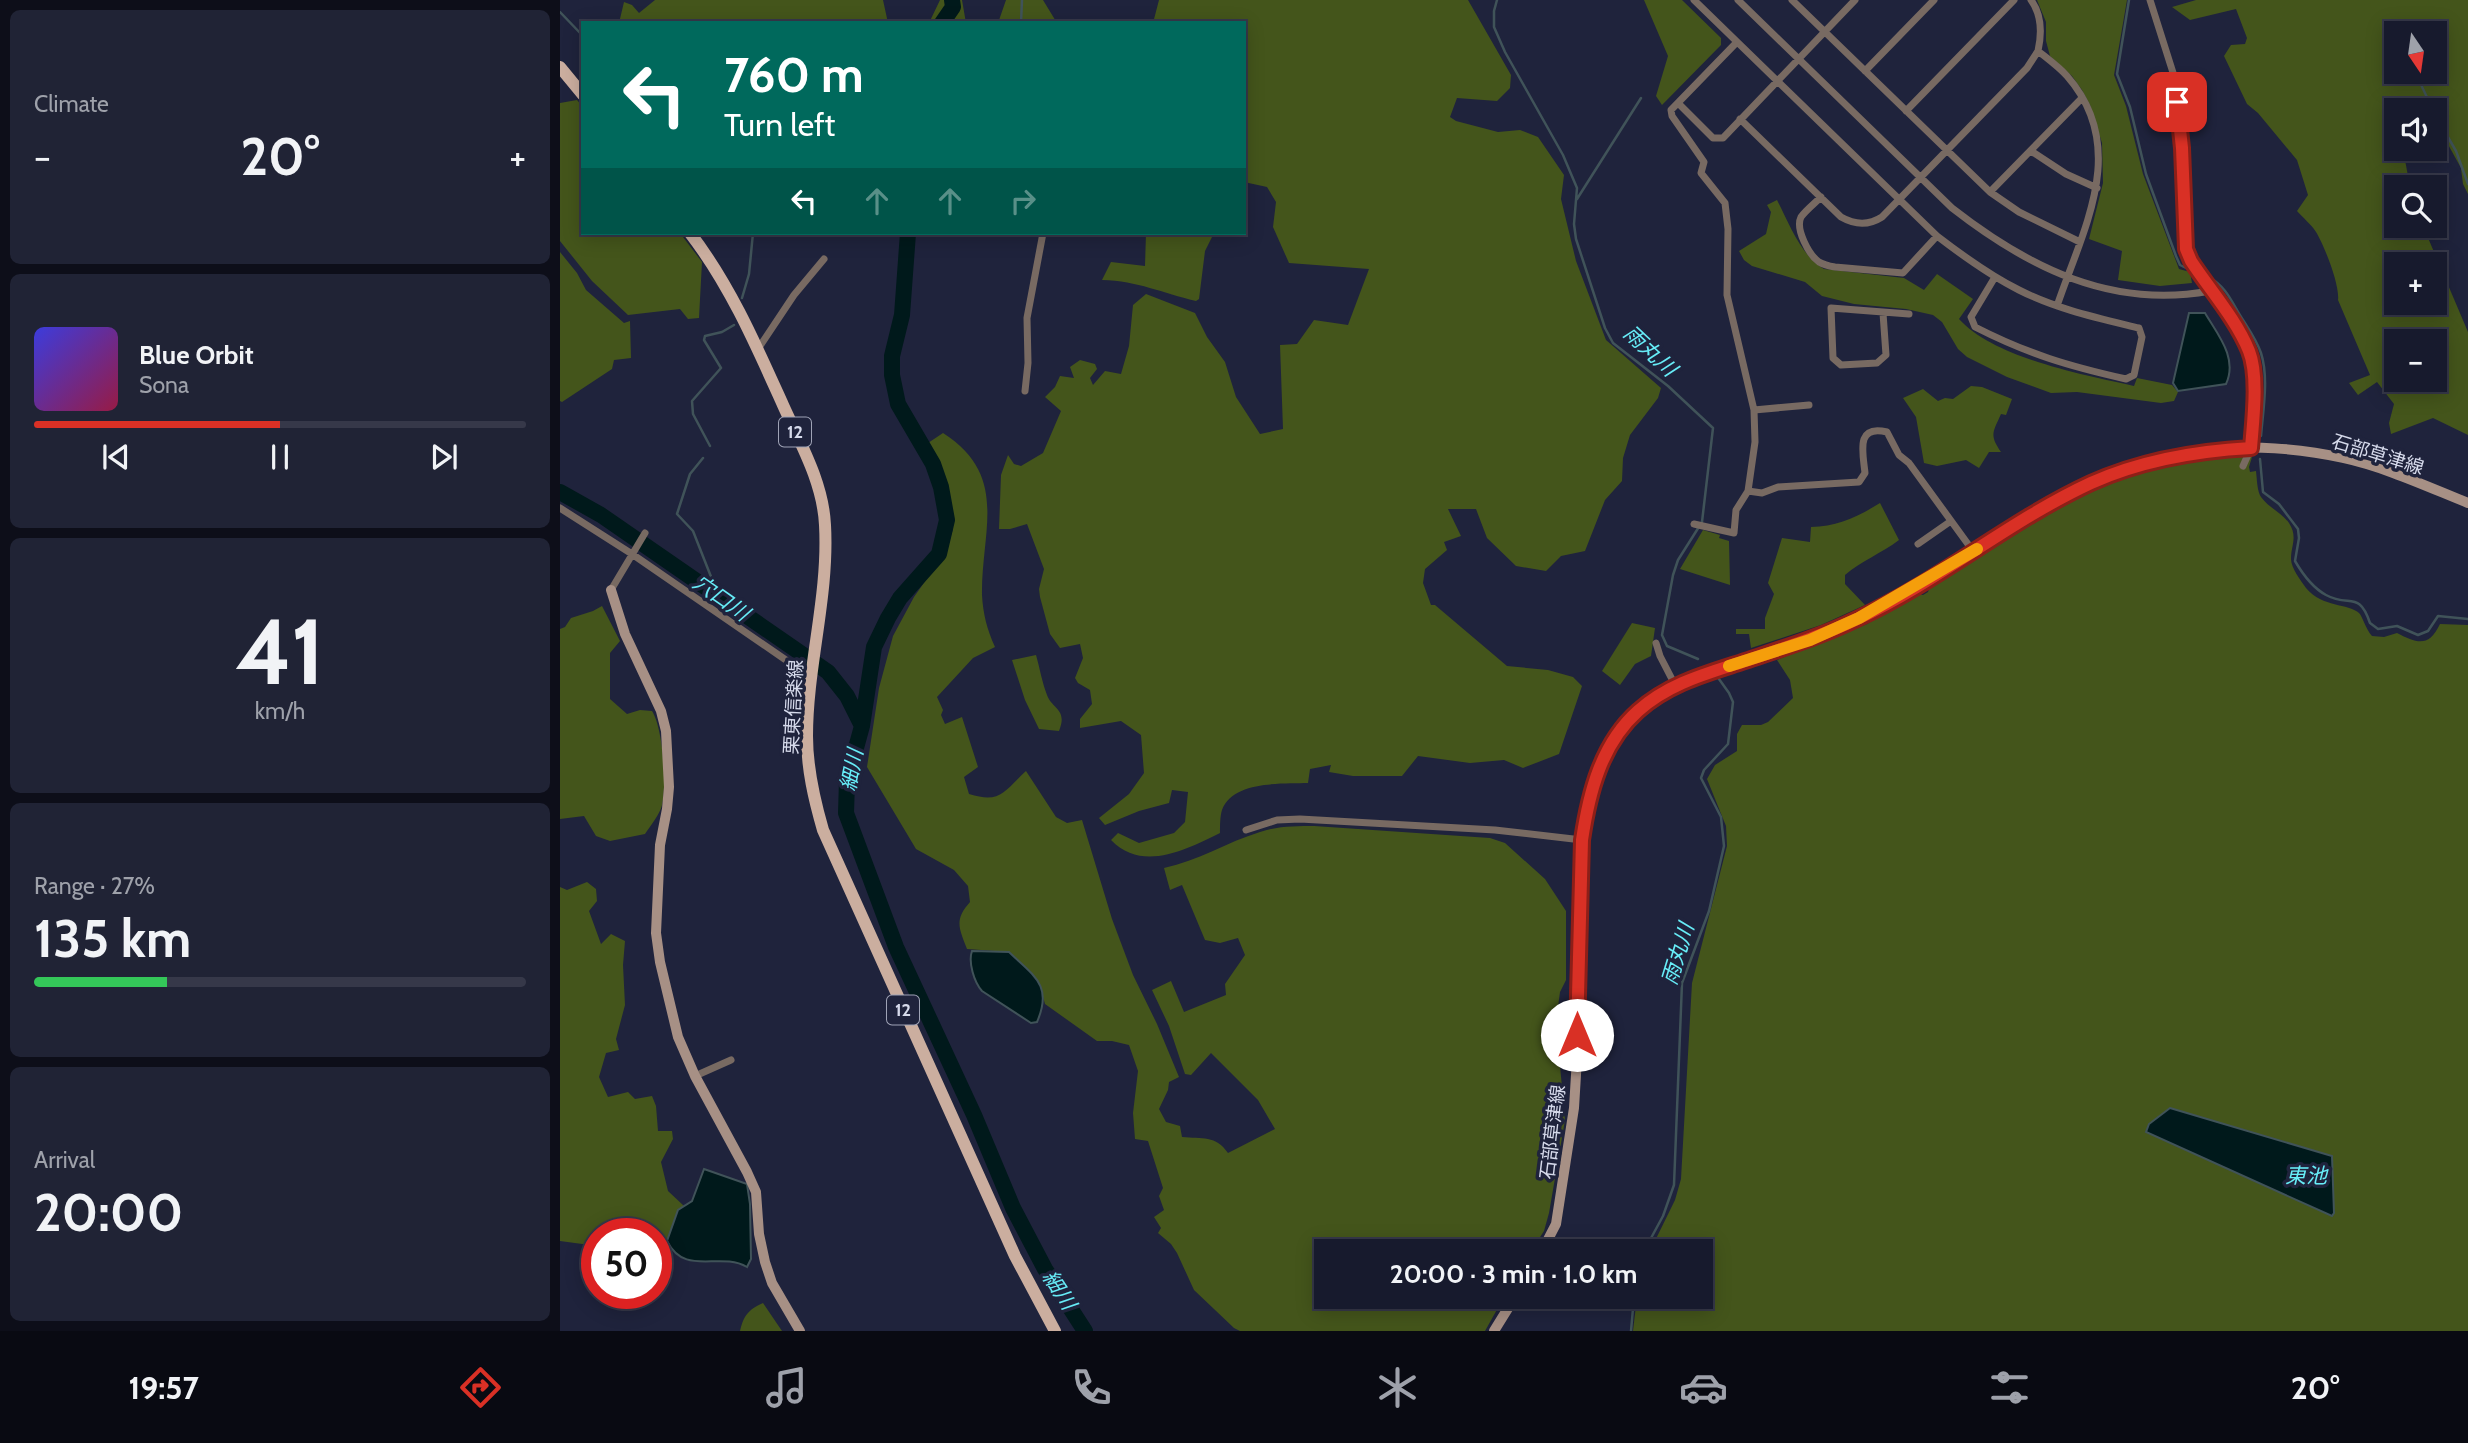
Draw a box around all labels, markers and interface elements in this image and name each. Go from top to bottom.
north arrow [2384,21,2446,84]
map controls [2384,21,2447,392]
text: 760 m [724,45,864,104]
icon: left [609,49,700,140]
pin [2147,72,2207,132]
icon: arrive [2158,83,2196,121]
text: Climate [34,90,109,118]
button: sound [2384,98,2447,161]
text: Turn left [724,105,835,144]
text: 20° [240,125,320,188]
text: − [34,133,51,180]
text: + [509,133,526,180]
button: search [2384,175,2447,238]
icon: left [785,182,823,220]
icon: ahead [858,182,896,220]
icon: ahead [931,182,969,220]
icon: right [1004,182,1042,220]
button: + [2384,252,2447,315]
water label: 雨丸川 [1619,320,1683,383]
button: − [2384,329,2447,392]
text: Blue Orbit [139,339,254,371]
text: Sona [139,371,189,399]
road number: 12 [779,418,811,446]
street label: 石部草津線 [2329,430,2427,479]
icon: previous [97,438,135,476]
icon: pause [261,438,299,476]
icon: next [425,438,463,476]
water label: 穴口川 [688,569,756,627]
text: 41 [235,596,325,707]
street label: 栗東信楽線 [780,659,807,755]
text: km/h [255,697,305,725]
water label: 細川 [835,745,868,793]
text: Range · 27% [34,872,155,900]
text: 135 km [34,907,191,970]
water label: 雨丸川 [1656,918,1699,988]
road number: 12 [887,995,919,1024]
position arrow [1540,998,1614,1072]
street label: 石部草津線 [1535,1084,1570,1181]
text: Arrival [34,1146,95,1174]
water label: 東池 [2285,1163,2329,1188]
text: 20:00 [34,1181,183,1244]
speed limit sign: 50 [581,1218,672,1309]
text: 20:00 · 3 min · 1.0 km [1390,1258,1637,1290]
water label: 細川 [1037,1265,1082,1316]
icon: directions [456,1363,505,1412]
icon: music [762,1363,811,1412]
icon: phone [1067,1363,1116,1412]
icon: climate [1373,1363,1422,1412]
icon: car [1679,1363,1728,1412]
icon: filters [1985,1363,2034,1412]
text: 19:57 [128,1368,199,1407]
text: 20° [2291,1368,2340,1407]

